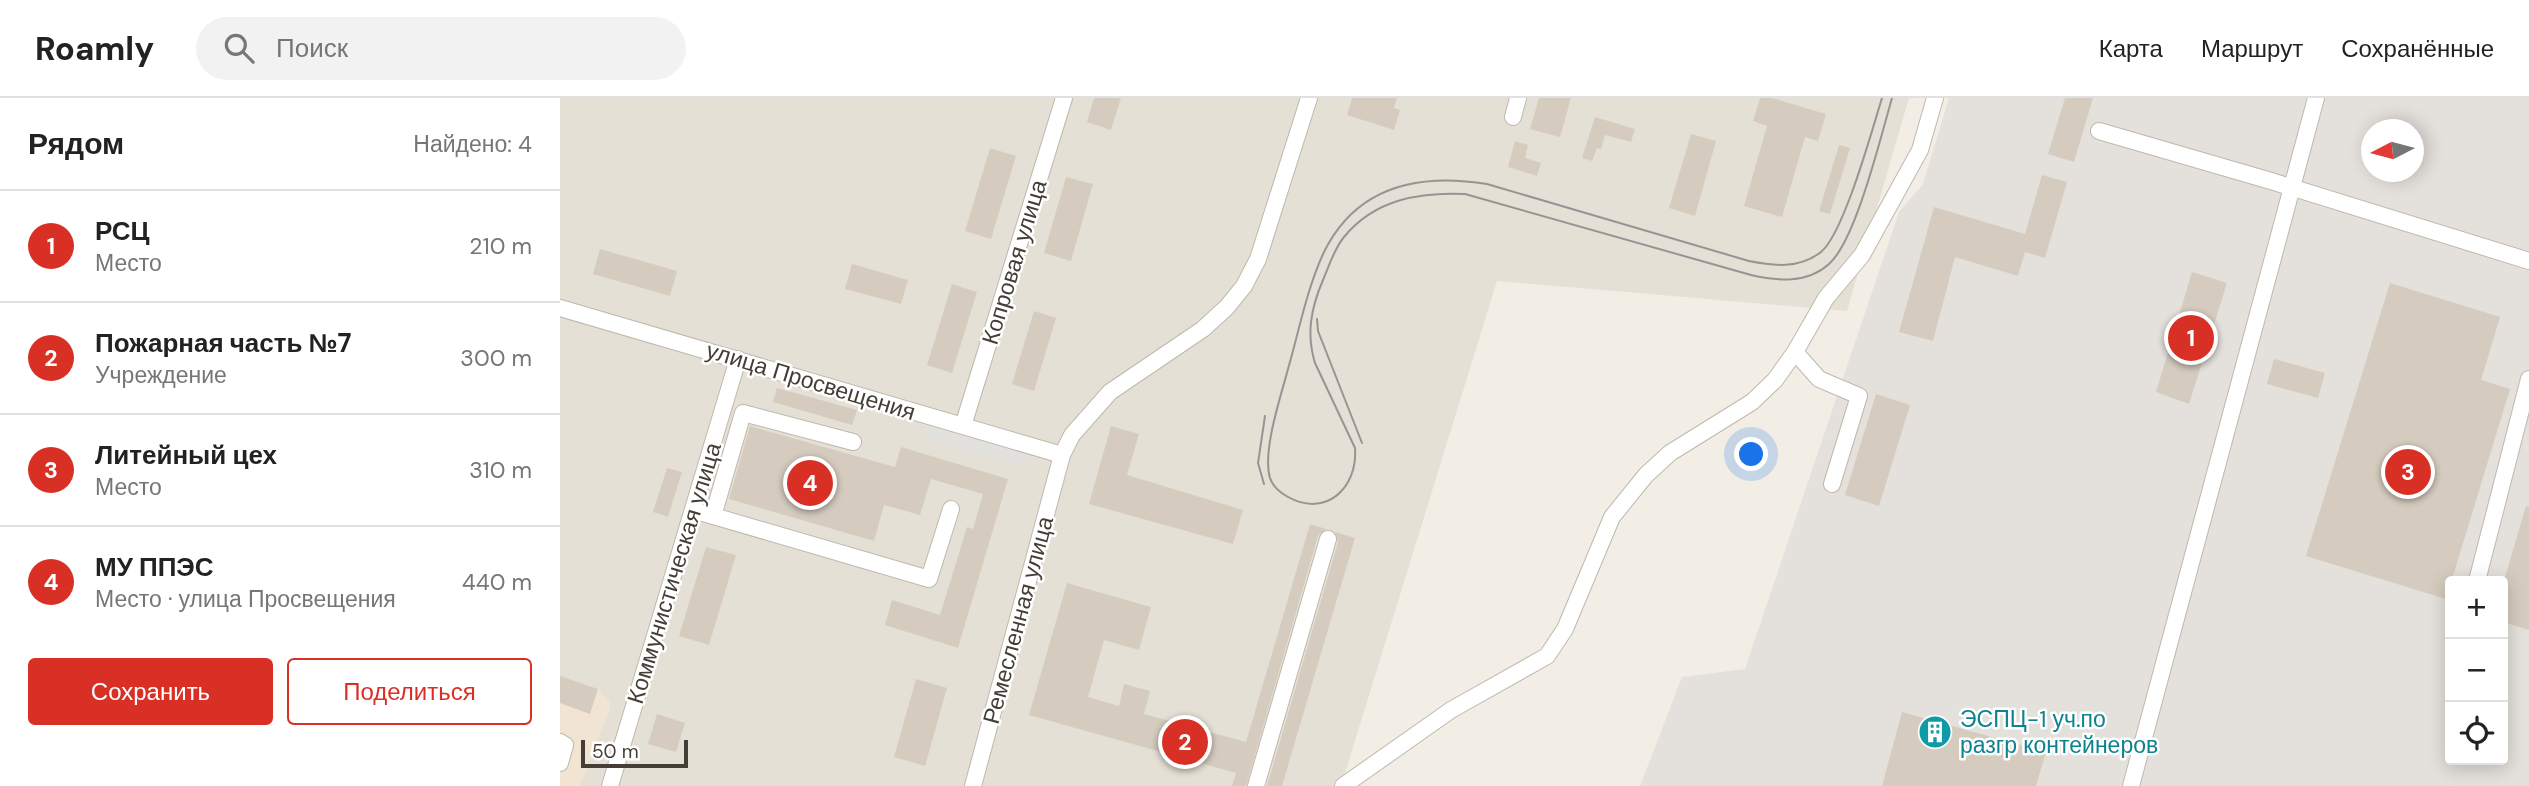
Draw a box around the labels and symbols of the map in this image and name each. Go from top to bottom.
north arrow [2361,119,2424,182]
street label: Копровая улица [975,176,1053,348]
pin: 1 [2168,312,2214,364]
street label: улица Просвещения [703,335,919,427]
your location [1734,437,1768,471]
street label: Коммунистическая улица [620,439,728,707]
pin: 3 [2385,446,2431,498]
pin: 4 [787,457,833,509]
street label: Ремесленная улица [976,513,1060,727]
place label: ЭСПЦ-1 уч.по разгр контейнеров [1960,704,2158,760]
building icon: ЭСПЦ-1 уч.по разгр контейнеров [1916,713,1954,751]
pin: 2 [1162,716,1208,768]
scale bar [581,737,688,769]

